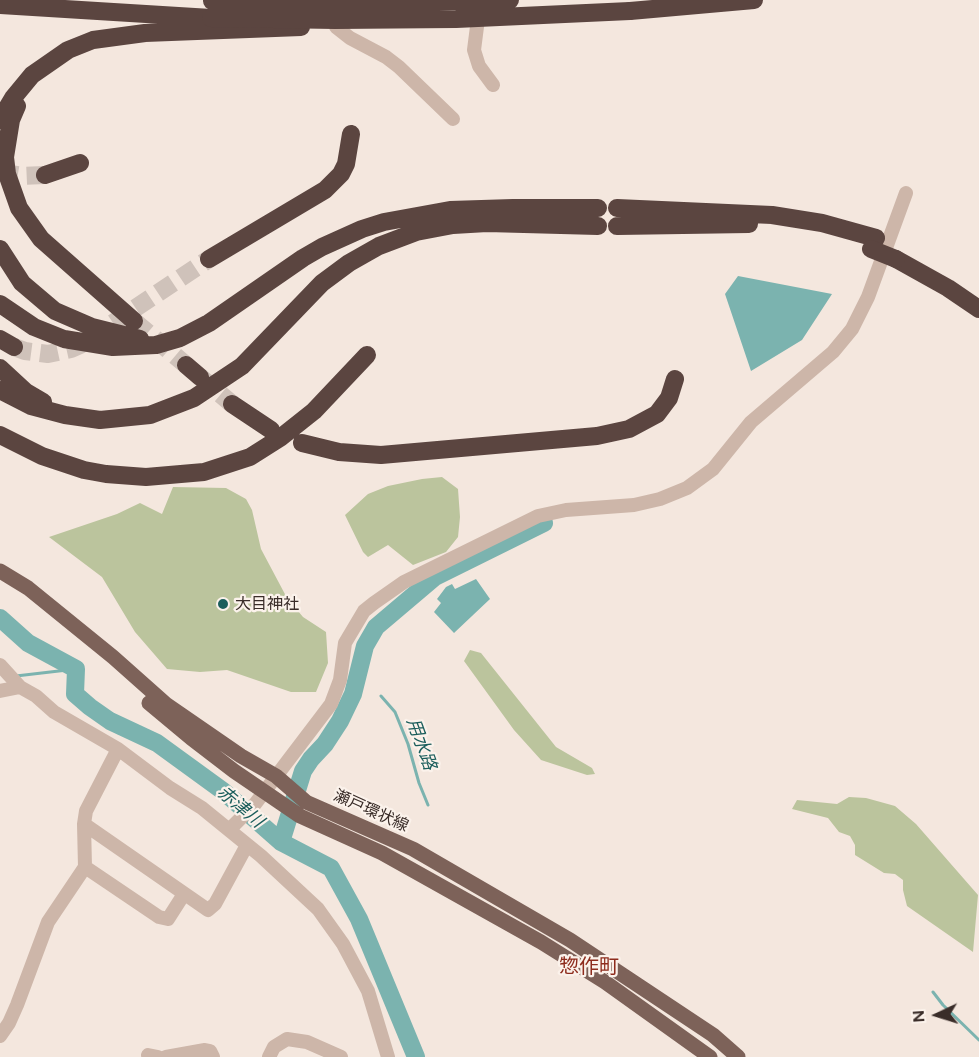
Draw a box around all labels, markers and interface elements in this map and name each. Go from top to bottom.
place label: 大目神社 [235,594,299,614]
marker: 大目神社 [216,597,230,611]
water label: 用水路 [402,715,440,773]
water label: 赤津川 [212,781,268,833]
street label: 瀬戸環状線 [331,786,411,836]
district label: 惣作町 [559,955,619,979]
north arrow [907,985,967,1045]
text: N [909,1009,928,1023]

